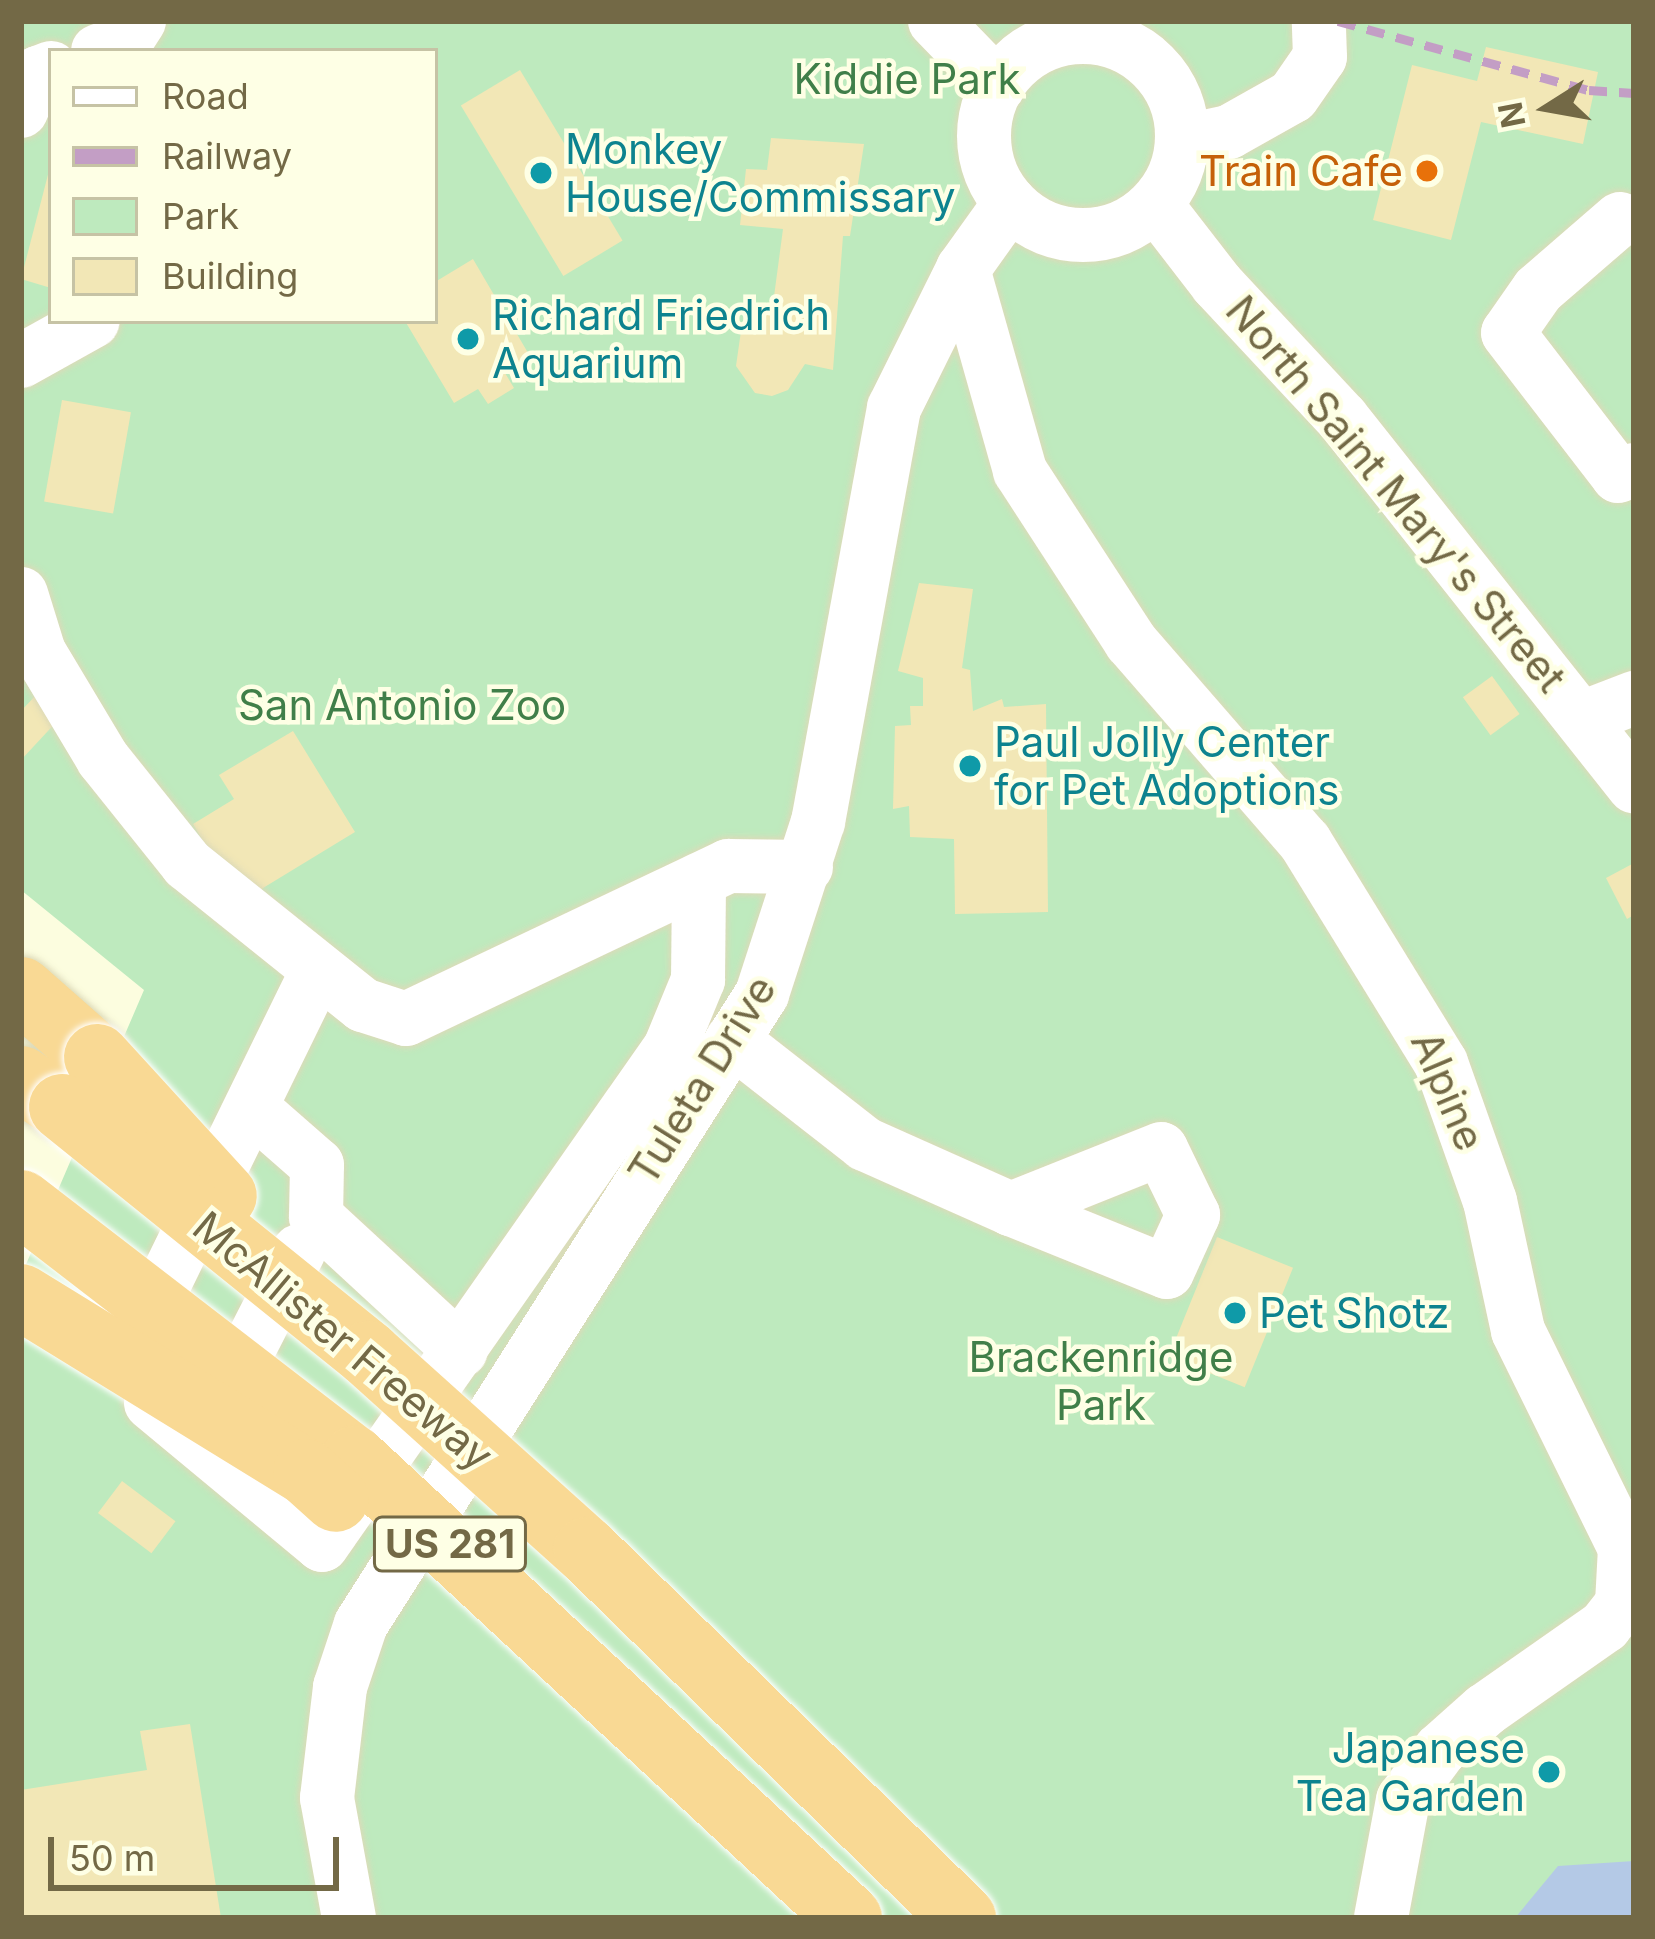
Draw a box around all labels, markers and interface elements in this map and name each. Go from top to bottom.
legend [48,48,438,324]
north arrow [1487,48,1607,168]
park label: Kiddie Park [794,54,1020,104]
text: Road [162,74,249,118]
text: N [1490,99,1534,131]
place label: Monkey House/Commissary [565,124,956,222]
text: Railway [162,134,292,178]
place label: Train Cafe [1199,146,1403,196]
marker: Train Cafe [1414,158,1440,184]
marker: Monkey House/Commissary [528,160,554,186]
text: Park [162,194,239,238]
text: Building [162,254,298,298]
street label: North Saint Mary's Street [1216,286,1576,702]
place label: Richard Friedrich Aquarium [492,290,830,388]
marker: Richard Friedrich Aquarium [455,326,481,352]
park label: San Antonio Zoo [238,680,566,730]
place label: Paul Jolly Center for Pet Adoptions [994,717,1339,816]
marker: Paul Jolly Center for Pet Adoptions [957,753,983,779]
street label: Tuleta Drive [618,966,786,1194]
street label: Alpine [1401,1024,1495,1158]
street label: McAllister Freeway [183,1201,503,1481]
place label: Pet Shotz [1259,1288,1450,1338]
marker: Pet Shotz [1222,1300,1248,1326]
park label: Brackenridge Park [969,1332,1233,1430]
road number: US 281 [372,1511,528,1577]
place label: Japanese Tea Garden [1296,1723,1525,1822]
marker: Japanese Tea Garden [1536,1759,1562,1785]
scale bar [54,1813,345,1887]
text: 50 m [69,1836,155,1880]

